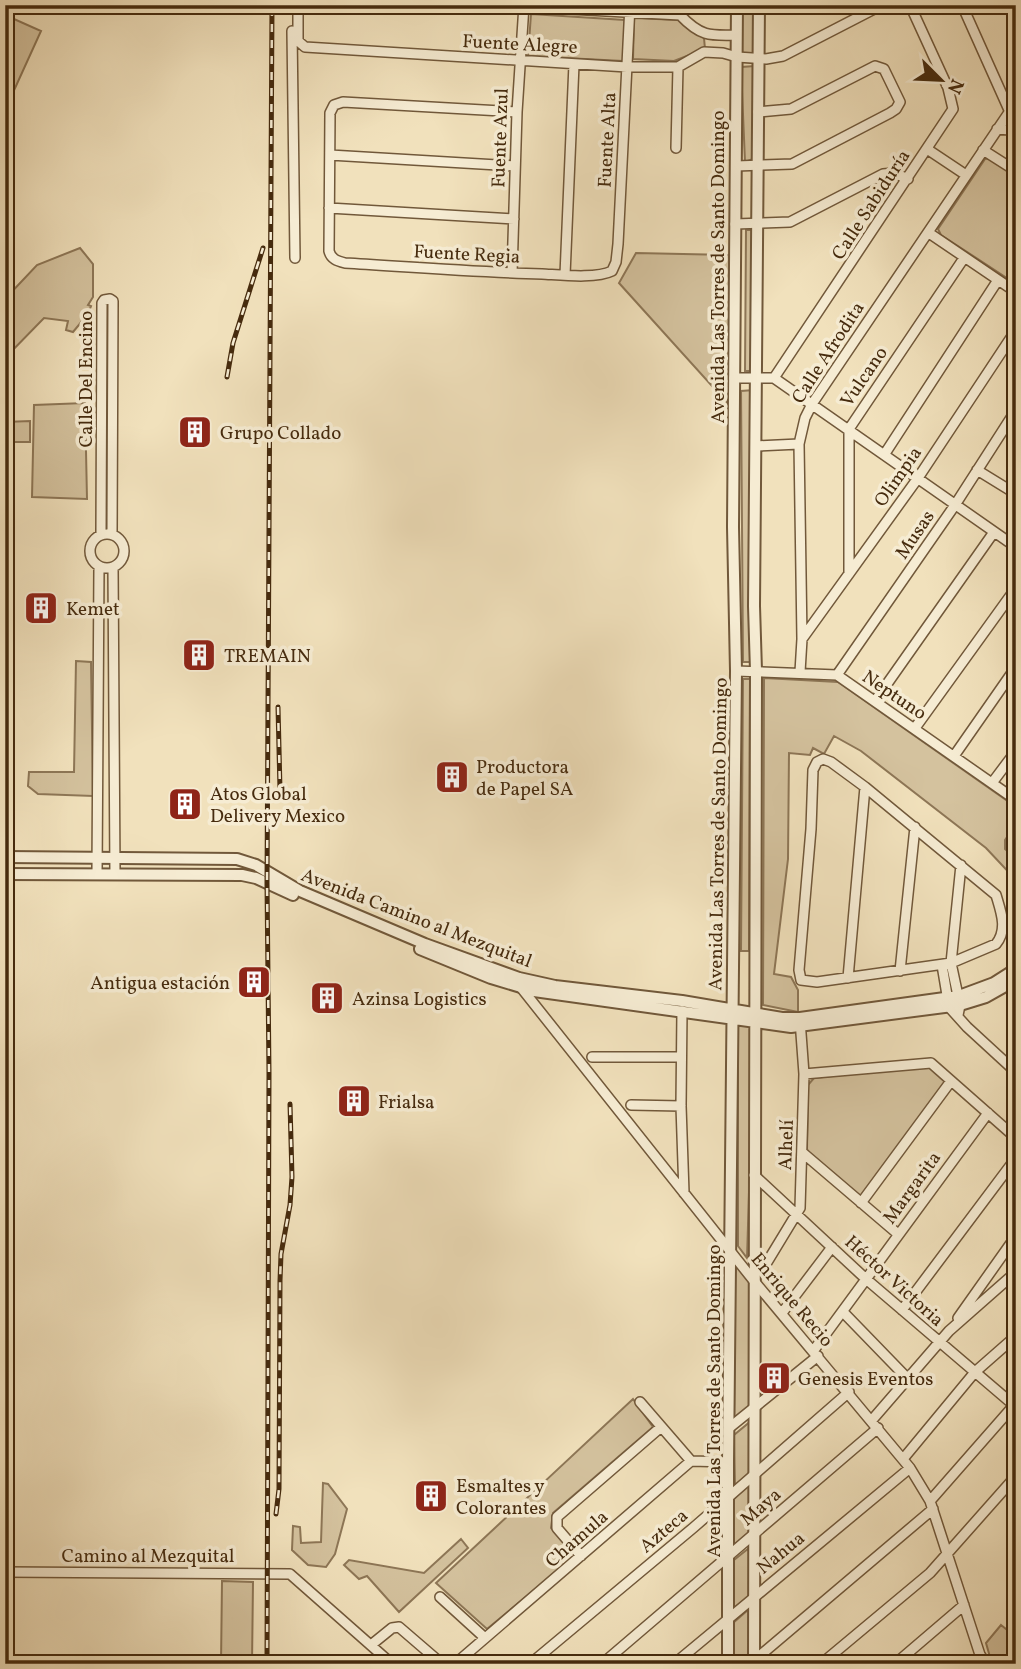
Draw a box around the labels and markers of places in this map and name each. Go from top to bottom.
building icon: Grupo Collado [176,413,214,451]
place label: Grupo Collado [220,421,341,447]
building icon: Kemet [22,589,60,627]
place label: Kemet [66,597,120,623]
building icon: TREMAIN [180,636,218,674]
place label: TREMAIN [224,644,311,670]
place label: Productora de Papel SA [476,755,573,803]
building icon: Productora de Papel SA [433,758,471,796]
place label: Atos Global Delivery Mexico [210,782,345,830]
building icon: Atos Global Delivery Mexico [166,785,204,823]
building icon: Antigua estación [235,963,273,1001]
place label: Antigua estación [90,971,230,997]
building icon: Azinsa Logistics [308,979,346,1017]
place label: Azinsa Logistics [352,987,487,1013]
building icon: Frialsa [335,1082,373,1120]
place label: Frialsa [378,1090,435,1116]
building icon: Genesis Eventos [755,1359,793,1397]
place label: Genesis Eventos [798,1367,933,1393]
place label: Esmaltes y Colorantes [456,1474,547,1522]
building icon: Esmaltes y Colorantes [412,1477,450,1515]

